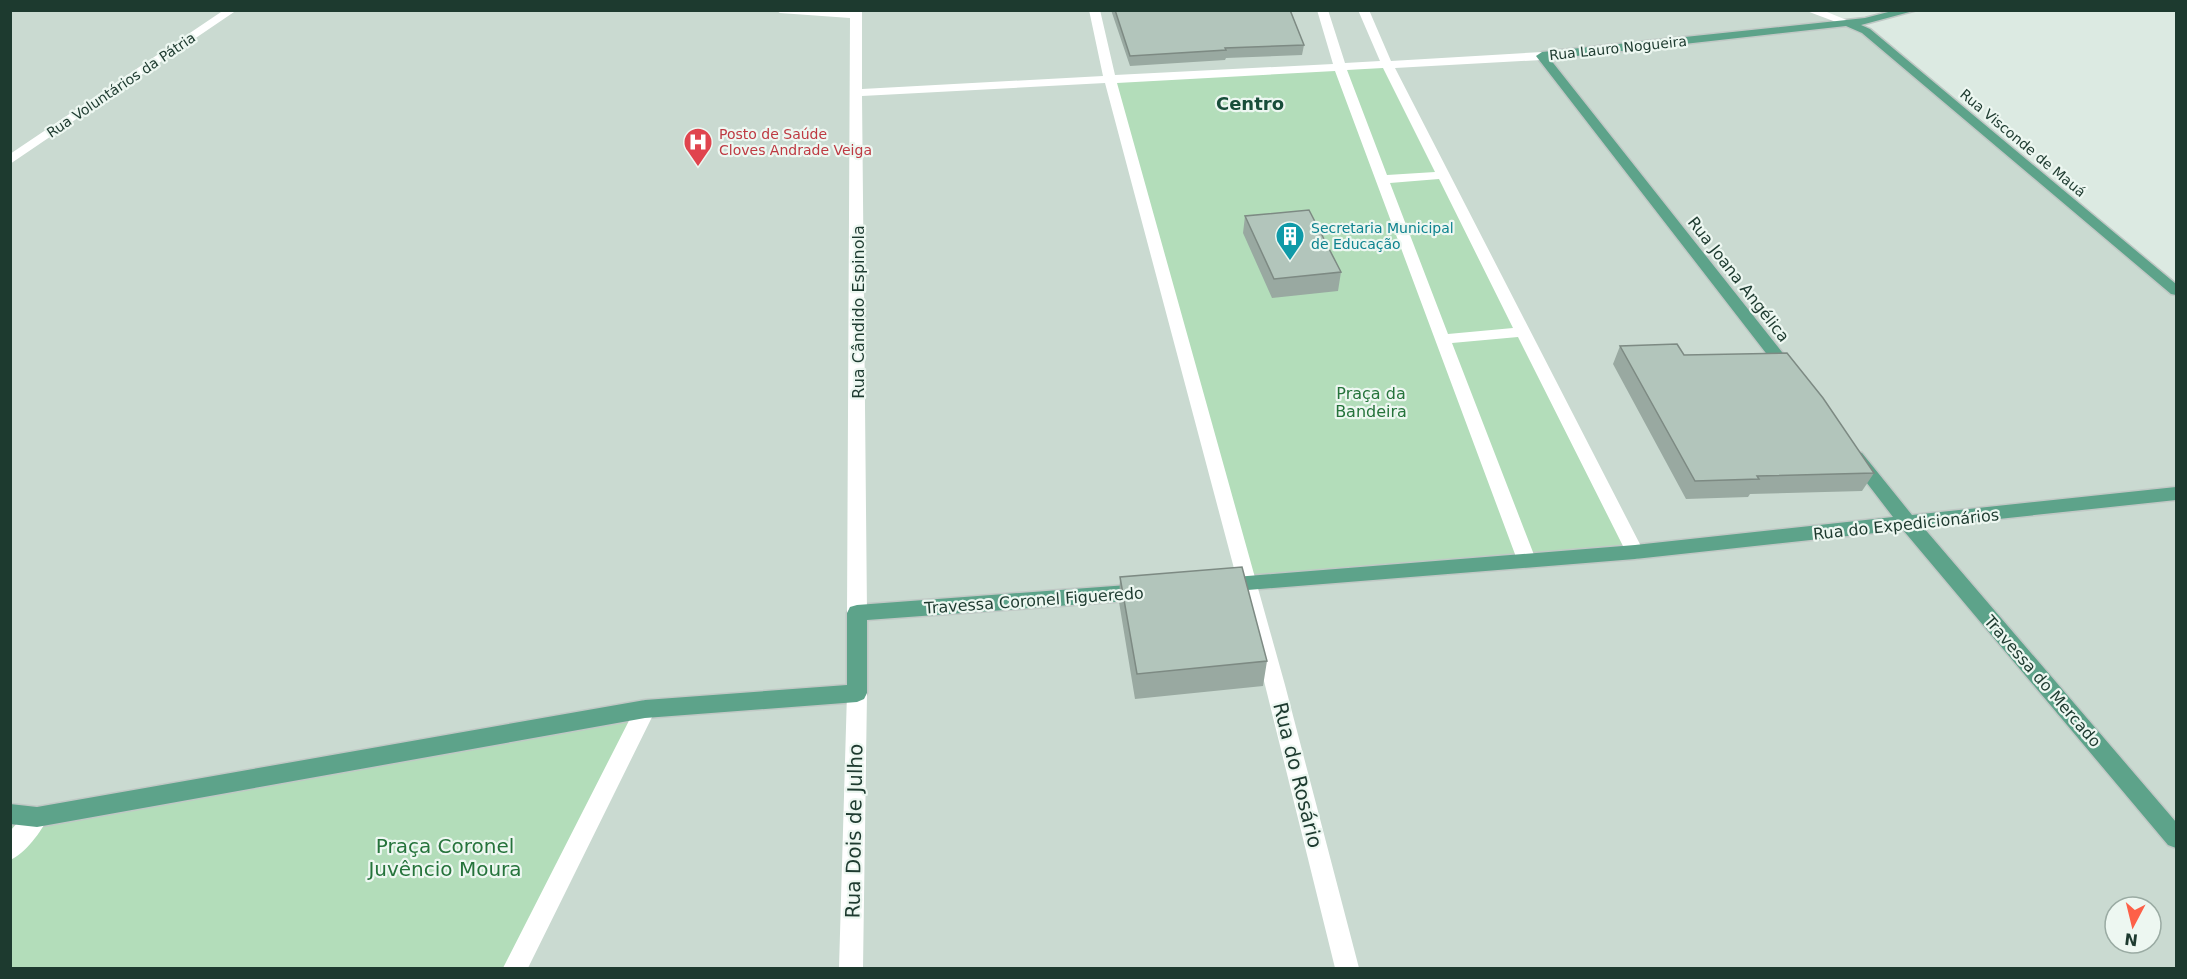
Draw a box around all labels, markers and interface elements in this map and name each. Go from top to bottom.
street label: Rua Voluntários da Pátria [44,29,198,141]
street label: Rua Lauro Nogueira [1548,33,1688,63]
street label: Rua Visconde de Mauá [1957,86,2089,200]
district label: Centro [1216,93,1284,114]
hospital icon: Posto de Saúde Cloves Andrade Veiga [682,126,714,168]
place label: Posto de Saúde Cloves Andrade Veiga [719,126,872,158]
street label: Rua Joana Angélica [1684,213,1793,346]
building icon: Secretaria Municipal de Educação [1274,220,1306,262]
place label: Secretaria Municipal de Educação [1311,220,1454,252]
street label: Rua Cândido Espinola [849,225,868,399]
park label: Praça da Bandeira [1335,384,1407,421]
street label: Rua do Expedicionários [1812,505,2000,544]
street label: Travessa Coronel Figueredo [923,583,1144,618]
street label: Travessa do Mercado [1980,611,2105,751]
street label: Rua do Rosário [1268,700,1328,850]
street label: Rua Dois de Julho [840,743,868,919]
park label: Praça Coronel Juvêncio Moura [366,834,522,881]
north arrow [2103,895,2163,955]
text: N [2123,929,2139,950]

